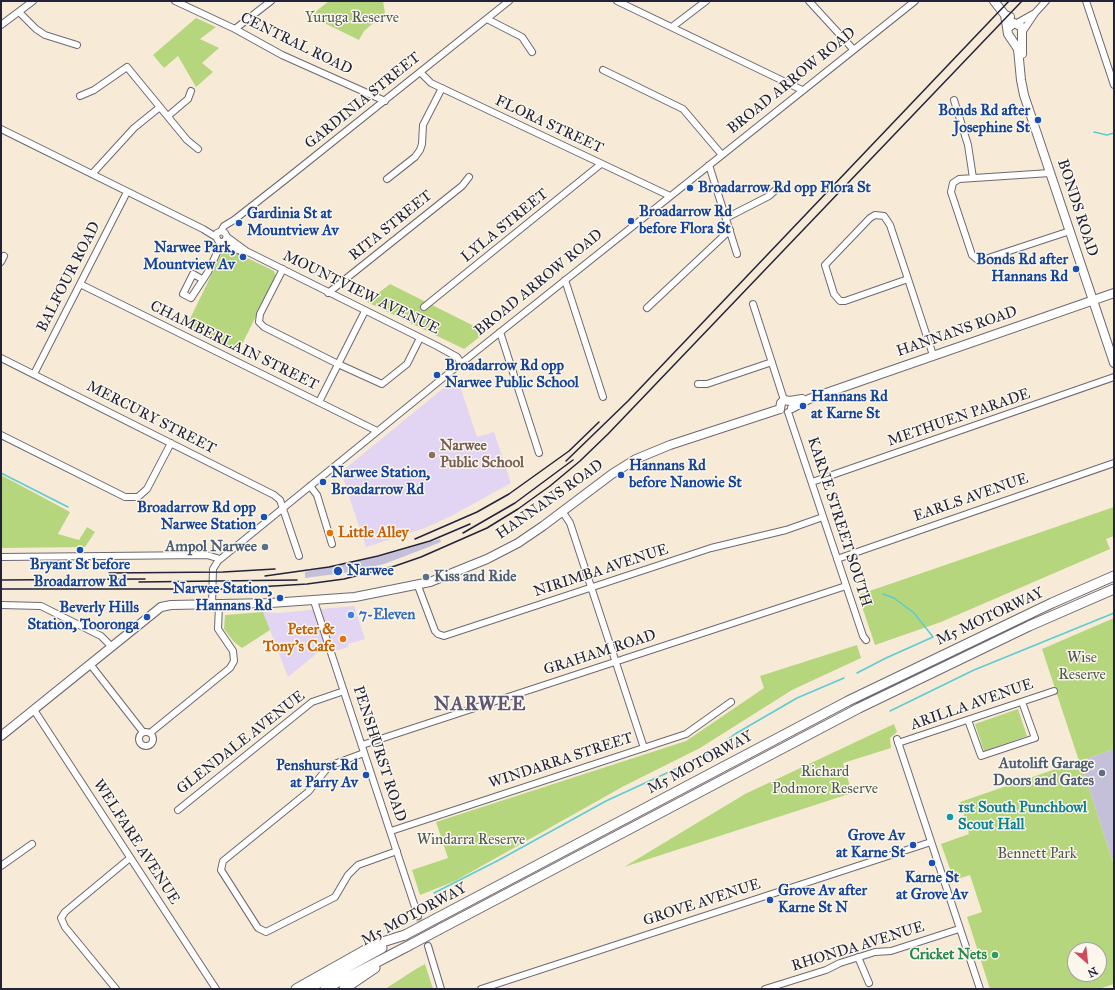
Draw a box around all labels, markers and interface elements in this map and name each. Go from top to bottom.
street label: CENTRAL ROAD [237,9,355,79]
park label: Yuruga Reserve [305,9,399,27]
street label: BROAD ARROW ROAD [724,24,860,138]
street label: GARDINIA STREET [302,49,424,153]
street label: FLORA STREET [492,92,606,158]
place label: Bonds Rd after Josephine St [938,102,1030,137]
marker: Bonds Rd after Josephine St [1033,115,1043,125]
street label: BONDS ROAD [1053,157,1101,259]
place label: Broadarrow Rd opp Flora St [698,179,871,197]
marker: Broadarrow Rd opp Flora St [685,183,695,193]
street label: LYLA STREET [458,185,552,267]
street label: RITA STREET [346,187,436,265]
place label: Broadarrow Rd before Flora St [639,203,732,238]
place label: Gardinia St at Mountview Av [247,205,339,240]
marker: Broadarrow Rd before Flora St [626,216,636,226]
marker: Gardinia St at Mountview Av [234,218,244,228]
street label: BALFOUR ROAD [33,219,105,335]
street label: BROAD ARROW ROAD [471,226,607,340]
place label: Narwee Park, Mountview Av [143,239,235,274]
street label: MOUNTVIEW AVENUE [280,247,442,339]
place label: Bonds Rd after Hannans Rd [976,251,1068,286]
marker: Narwee Park, Mountview Av [238,252,248,262]
marker: Bonds Rd after Hannans Rd [1071,264,1081,274]
street label: CHAMBERLAIN STREET [147,297,321,395]
street label: HANNANS ROAD [894,303,1020,361]
place label: Broadarrow Rd opp Narwee Public School [445,357,579,392]
marker: Broadarrow Rd opp Narwee Public School [432,370,442,380]
street label: MERCURY STREET [83,378,219,458]
street label: METHUEN PARADE [885,385,1033,451]
place label: Hannans Rd at Karne St [811,388,888,423]
marker: Hannans Rd at Karne St [798,401,808,411]
street label: KARNE STREET SOUTH [803,435,875,609]
place label: Narwee Public School [440,437,524,472]
marker: Narwee Public School [427,450,437,460]
street label: HANNANS ROAD [493,456,607,544]
place label: Hannans Rd before Nanowie St [629,457,742,492]
place label: Narwee Station, Broadarrow Rd [331,464,430,499]
marker: Hannans Rd before Nanowie St [616,470,626,480]
street label: EARLS AVENUE [911,470,1031,526]
marker: Narwee Station, Broadarrow Rd [318,477,328,487]
place label: Broadarrow Rd opp Narwee Station [137,499,256,534]
marker: Broadarrow Rd opp Narwee Station [259,512,269,522]
place label: Little Alley [338,524,409,542]
marker: Little Alley [325,528,335,538]
place label: Ampol Narwee [165,538,257,556]
street label: NIRIMBA AVENUE [532,541,670,601]
marker: Ampol Narwee [260,542,270,552]
marker: Bryant St before Broadarrow Rd [75,545,85,555]
place label: Bryant St before Broadarrow Rd [30,556,130,591]
place label: Narwee [347,562,394,580]
marker: Narwee [332,565,344,577]
place label: Kiss and Ride [434,568,517,586]
marker: Kiss and Ride [421,572,431,582]
place label: Narwee Station, Hannans Rd [173,580,272,615]
street label: M5 MOTORWAY [933,584,1047,650]
marker: Narwee Station, Hannans Rd [275,593,285,603]
place label: Beverly Hills Station, Tooronga [27,599,139,634]
place label: 7-Eleven [359,606,415,624]
marker: 7-Eleven [346,610,356,620]
marker: Beverly Hills Station, Tooronga [142,612,152,622]
place label: Peter & Tony's Cafe [263,621,335,656]
street label: GRAHAM ROAD [542,626,658,680]
marker: Peter & Tony's Cafe [338,634,348,644]
park label: Wise Reserve [1058,649,1106,684]
street label: ARILLA AVENUE [908,676,1036,734]
street label: PENSHURST ROAD [349,684,409,824]
street label: GLENDALE AVENUE [173,687,309,799]
district label: NARWEE [434,694,526,716]
street label: M5 MOTORWAY [644,728,756,798]
street label: WINDARRA STREET [487,729,635,793]
place label: Autolift Garage Doors and Gates [993,755,1094,790]
place label: Penshurst Rd at Parry Av [276,757,358,792]
park label: Richard Podmore Reserve [772,763,878,798]
marker: Autolift Garage Doors and Gates [1097,768,1107,778]
marker: Penshurst Rd at Parry Av [361,770,371,780]
street label: WELFARE AVENUE [89,776,183,908]
place label: 1st South Punchbowl Scout Hall [958,799,1087,834]
marker: 1st South Punchbowl Scout Hall [945,812,955,822]
place label: Grove Av at Karne St [836,827,905,862]
park label: Windarra Reserve [417,831,525,849]
marker: Grove Av at Karne St [908,840,918,850]
park label: Bennett Park [997,845,1077,863]
marker: Karne St at Grove Av [927,858,937,868]
place label: Karne St at Grove Av [896,869,968,904]
street label: GROVE AVENUE [641,876,763,930]
street label: M5 MOTORWAY [358,880,470,950]
place label: Grove Av after Karne St N [778,882,867,917]
marker: Grove Av after Karne St N [765,895,775,905]
street label: RHONDA AVENUE [790,918,926,976]
north arrow [1067,942,1107,982]
place label: Cricket Nets [910,946,987,964]
marker: Cricket Nets [990,950,1000,960]
text: N [1085,964,1100,980]

